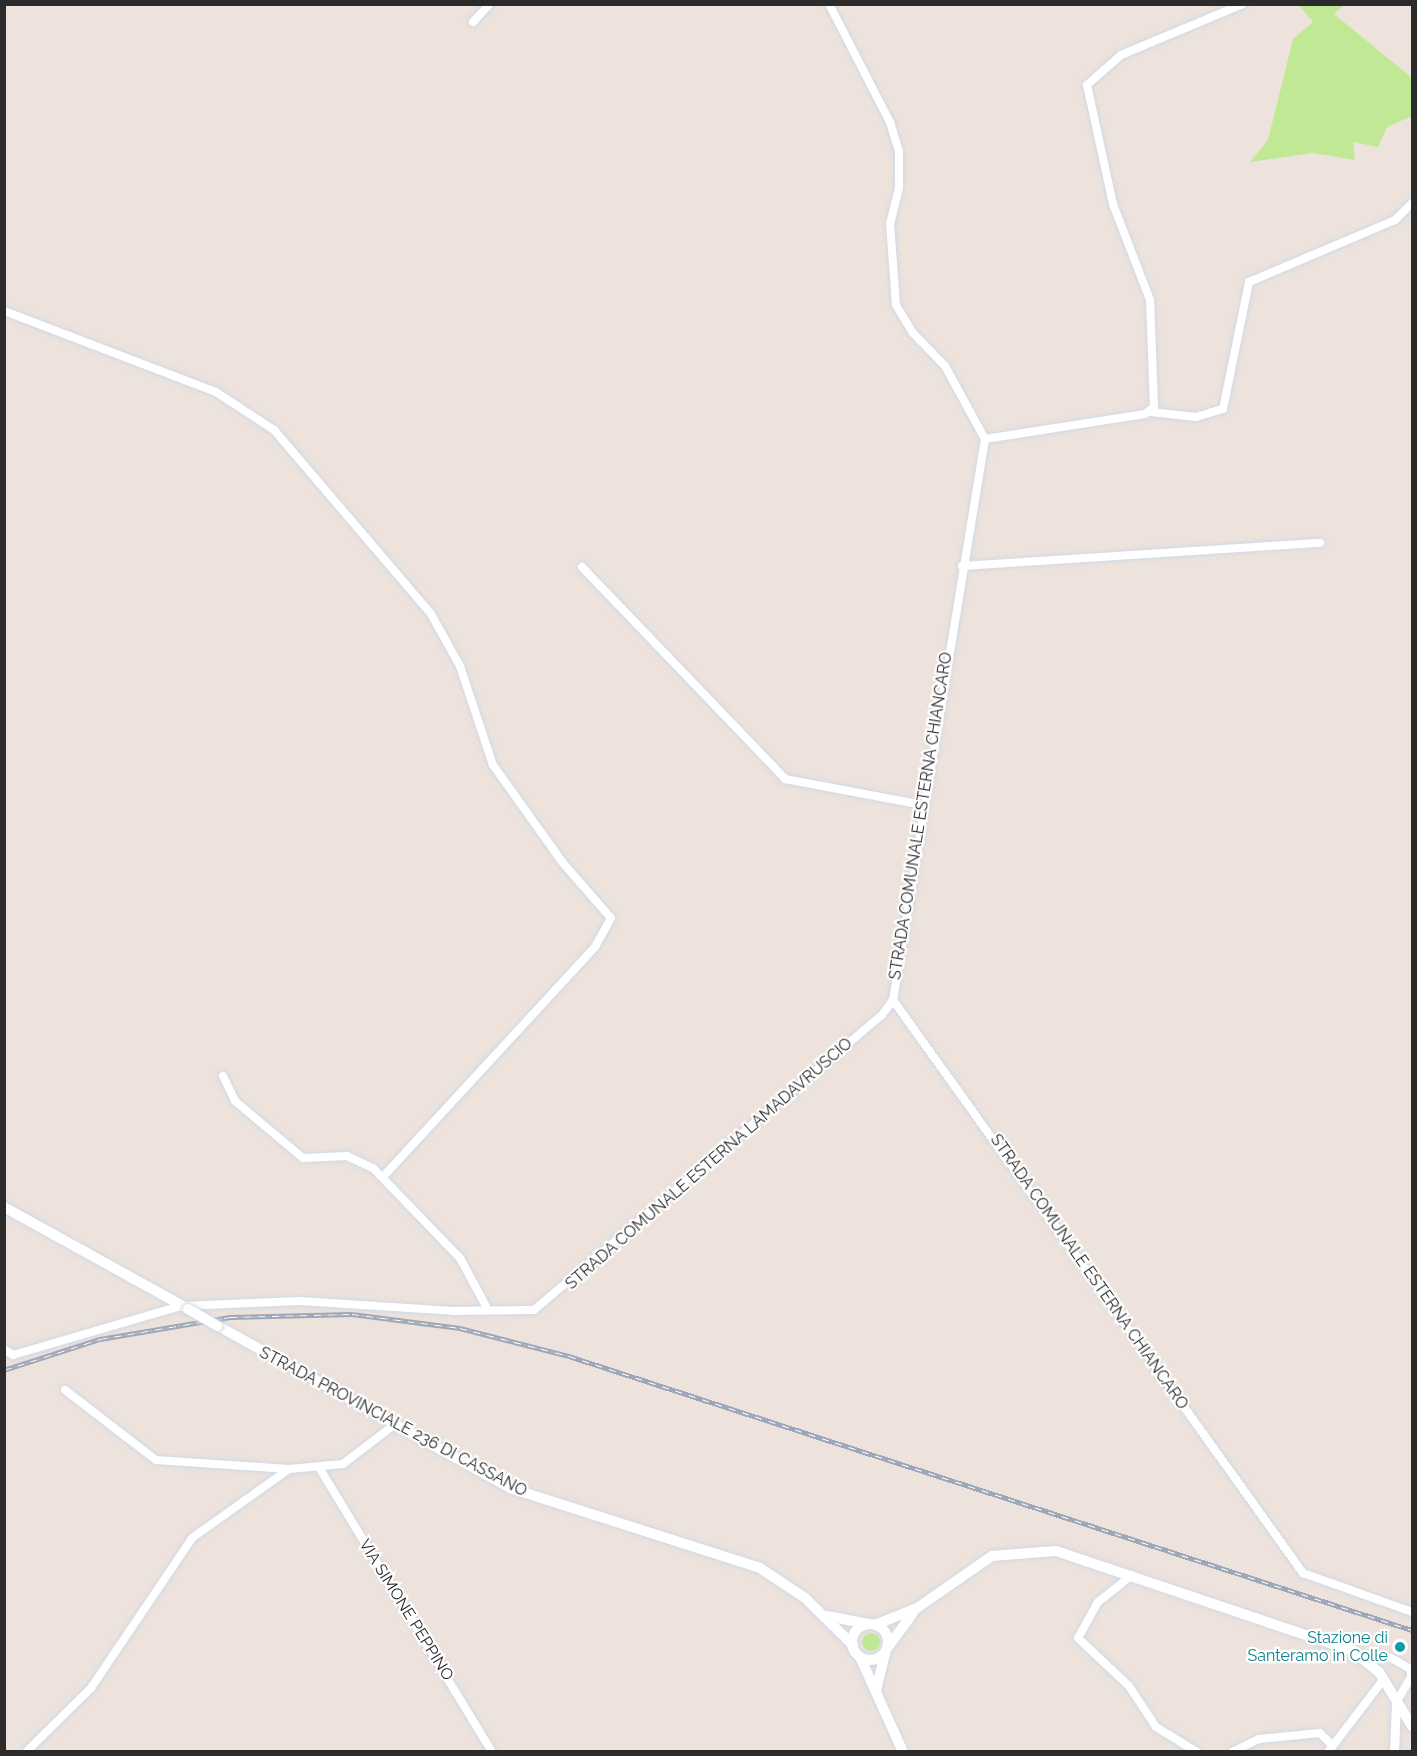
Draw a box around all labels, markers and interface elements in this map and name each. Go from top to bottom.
street label: STRADA COMUNALE ESTERNA CHIANCARO [886,650,956,982]
street label: STRADA COMUNALE ESTERNA LAMADAVRUSCIO [561,1034,857,1294]
street label: STRADA COMUNALE ESTERNA CHIANCARO [986,1130,1192,1414]
street label: STRADA PROVINCIALE 236 DI CASSANO [256,1343,530,1501]
street label: VIA SIMONE PEPPINO [355,1536,457,1684]
place label: Stazione di Santeramo in Colle [1248,1628,1388,1666]
marker: Stazione di Santeramo in Colle [1393,1640,1407,1654]

